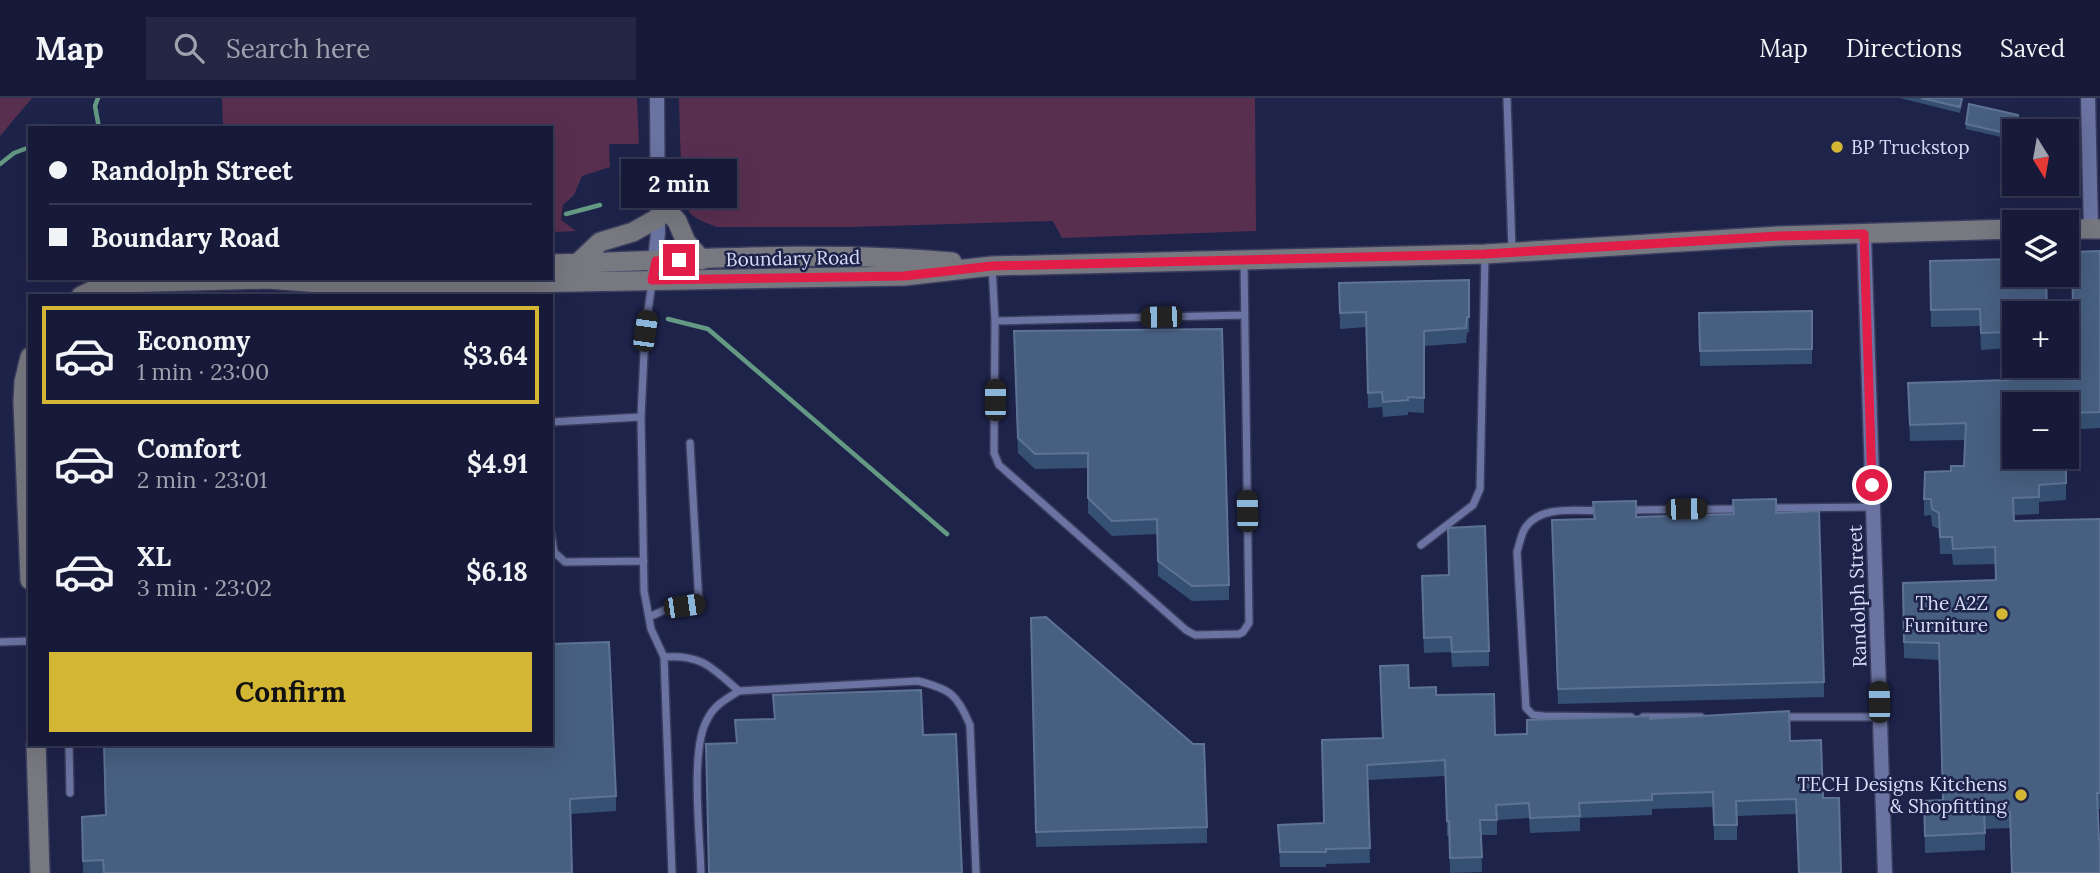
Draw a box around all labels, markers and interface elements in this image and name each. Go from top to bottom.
search box [146,17,636,80]
text: Map [35,27,104,69]
icon: search [170,29,208,67]
text: Search here [226,32,370,65]
text: Map [1759,33,1808,64]
text: Directions [1846,33,1962,64]
text: Saved [2000,33,2065,64]
north arrow [2002,119,2079,196]
map controls [2002,119,2079,469]
place label: BP Truckstop [1851,135,1970,159]
marker: BP Truckstop [1829,139,1845,155]
text: Randolph Street [91,154,293,187]
callout: 2 min [621,158,737,208]
text: 2 min [648,169,710,198]
button: layers [2002,210,2079,287]
text: Boundary Road [91,221,280,254]
route end [663,244,695,276]
street label: Boundary Road [725,245,861,271]
button: + [2002,301,2079,378]
car [1140,306,1183,328]
car [632,309,659,353]
icon: car [53,324,116,387]
text: Economy [137,324,250,357]
text: $3.64 [463,339,528,372]
text: 1 min · 23:00 [137,357,269,386]
car [985,379,1006,421]
button: − [2002,392,2079,469]
icon: car [53,432,116,495]
text: Comfort [137,432,241,465]
text: $4.91 [467,447,528,480]
text: 2 min · 23:01 [137,465,267,494]
route start [1856,469,1888,501]
car [1237,490,1258,532]
car [1665,498,1708,520]
street label: Randolph Street [1842,524,1871,668]
icon: car [53,540,116,603]
text: XL [137,540,171,573]
text: $6.18 [466,555,528,588]
text: 3 min · 23:02 [137,573,272,602]
place label: The A2Z Furniture [1904,591,1988,637]
car [662,593,707,619]
marker: The A2Z Furniture [1994,606,2010,622]
button: Confirm [49,652,532,732]
car [1869,681,1890,723]
place label: TECH Designs Kitchens & Shopfitting [1797,772,2007,818]
marker: TECH Designs Kitchens & Shopfitting [2013,787,2029,803]

